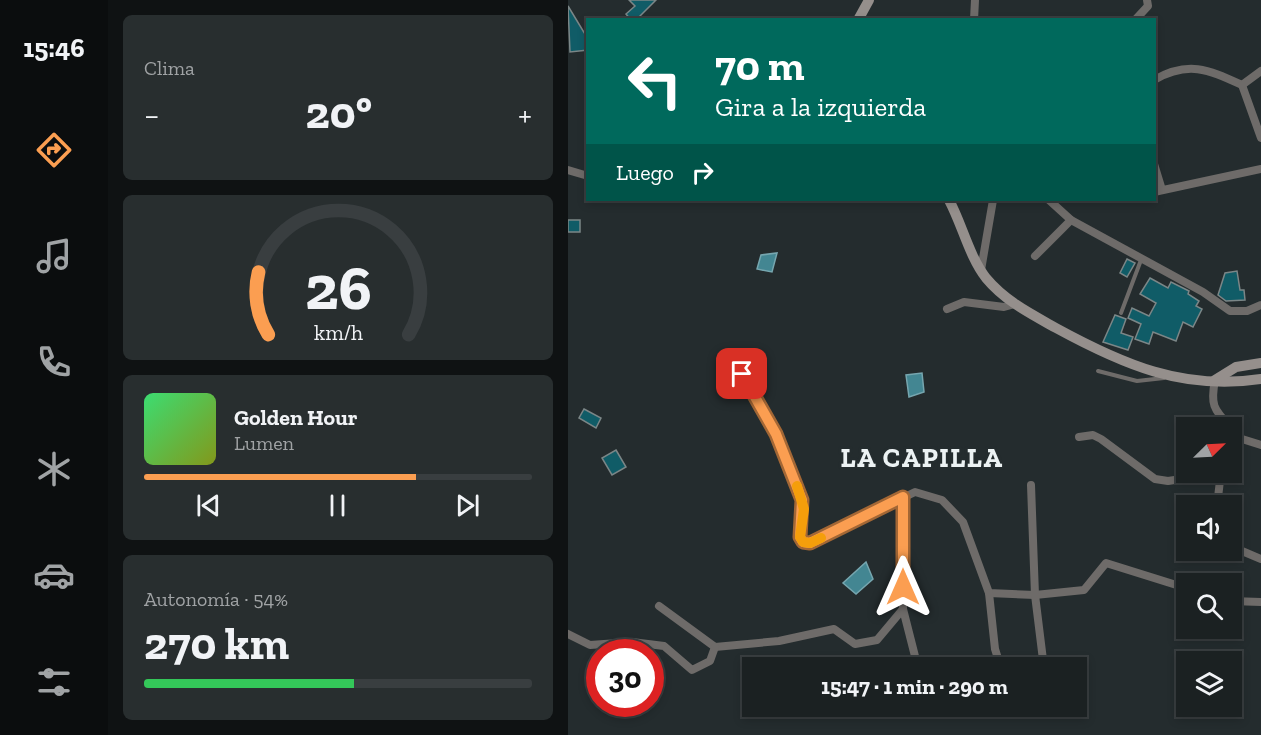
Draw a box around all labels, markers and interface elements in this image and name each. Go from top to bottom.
text: 15:46 [23,32,85,64]
text: 70 m [715,40,805,91]
icon: left [616,42,694,120]
text: Clima [144,56,195,80]
text: 20° [306,86,372,140]
text: Gira a la izquierda [715,91,926,123]
text: − [144,95,159,134]
text: + [518,95,532,134]
icon: directions [33,129,75,171]
icon: right [686,156,719,189]
text: Luego [616,159,674,186]
icon: music [33,235,75,277]
text: 26 [305,250,371,325]
text: km/h [314,320,362,345]
icon: phone [33,341,75,383]
pin [716,348,767,399]
icon: arrive [725,357,758,390]
text: Golden Hour [234,404,358,431]
north arrow [1176,417,1242,483]
map controls [1176,417,1242,717]
text: Lumen [234,431,294,455]
district label: LA CAPILLA [841,442,1003,474]
icon: climate [33,448,75,490]
icon: previous [192,489,225,522]
icon: pause [321,489,354,522]
icon: next [451,489,484,522]
button: sound [1176,495,1242,561]
icon: car [33,554,75,596]
position arrow [871,555,935,619]
button: search [1176,573,1242,639]
text: Autonomía · 54% [144,587,288,611]
text: 270 km [144,617,289,671]
speed limit sign: 30 [586,639,664,717]
button: layers [1176,651,1242,717]
icon: filters [33,661,75,703]
text: 15:47 · 1 min · 290 m [821,673,1008,700]

